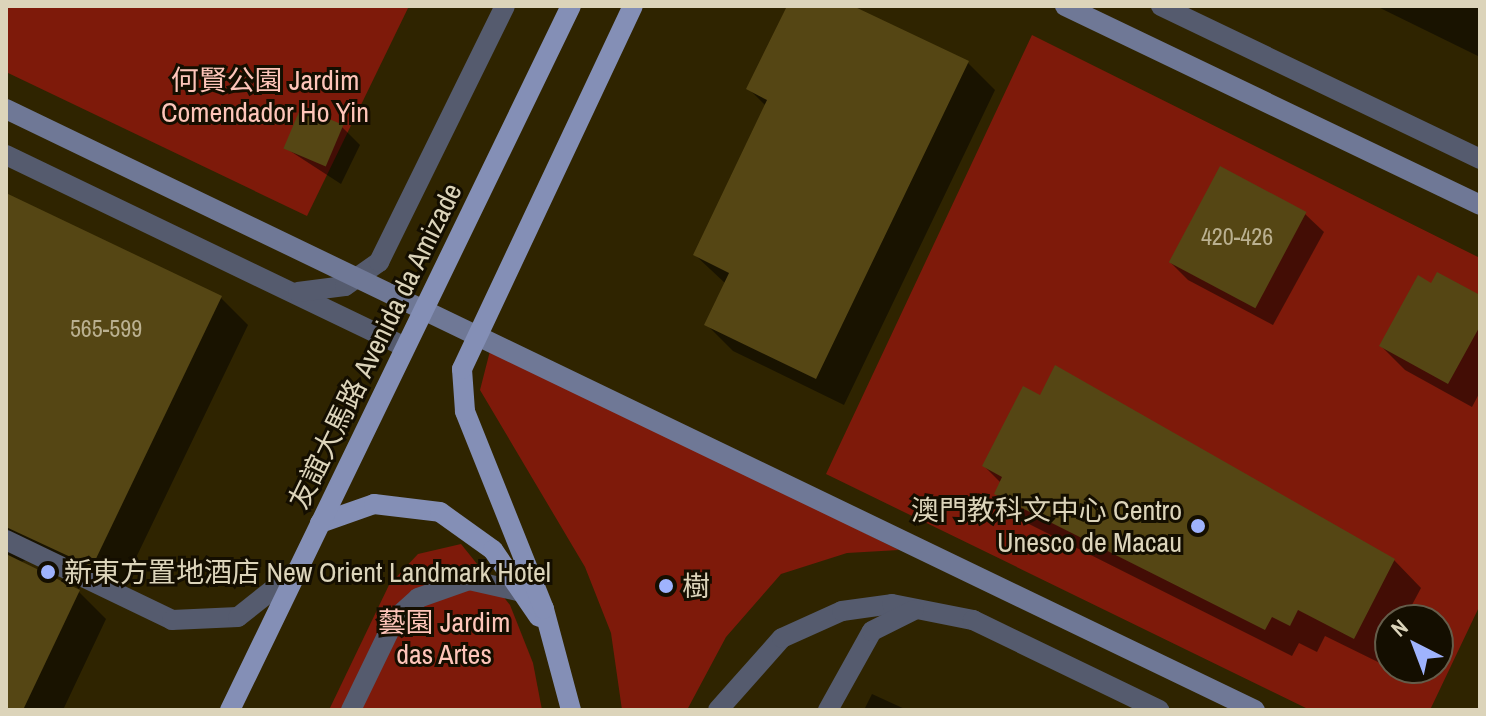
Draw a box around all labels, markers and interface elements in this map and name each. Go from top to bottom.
park label: 何賢公園 Jardim Comendador Ho Yin [161,63,369,129]
street label: 友誼大馬路 Avenida da Amizade [281,177,469,515]
house number: 420-426 [1201,223,1273,251]
house number: 565-599 [70,315,142,343]
place label: 澳門教科文中心 Centro Unesco de Macau [911,493,1182,559]
marker: 澳門教科文中心 Centro Unesco de Macau [1189,517,1207,535]
place label: 新東方置地酒店 New Orient Landmark Hotel [64,555,551,589]
marker: 新東方置地酒店 New Orient Landmark Hotel [39,563,57,581]
place label: 樹 [682,569,710,603]
marker: 樹 [657,577,675,595]
north arrow [1374,604,1454,684]
park label: 藝園 Jardim das Artes [378,605,510,671]
text: N [1384,612,1414,643]

